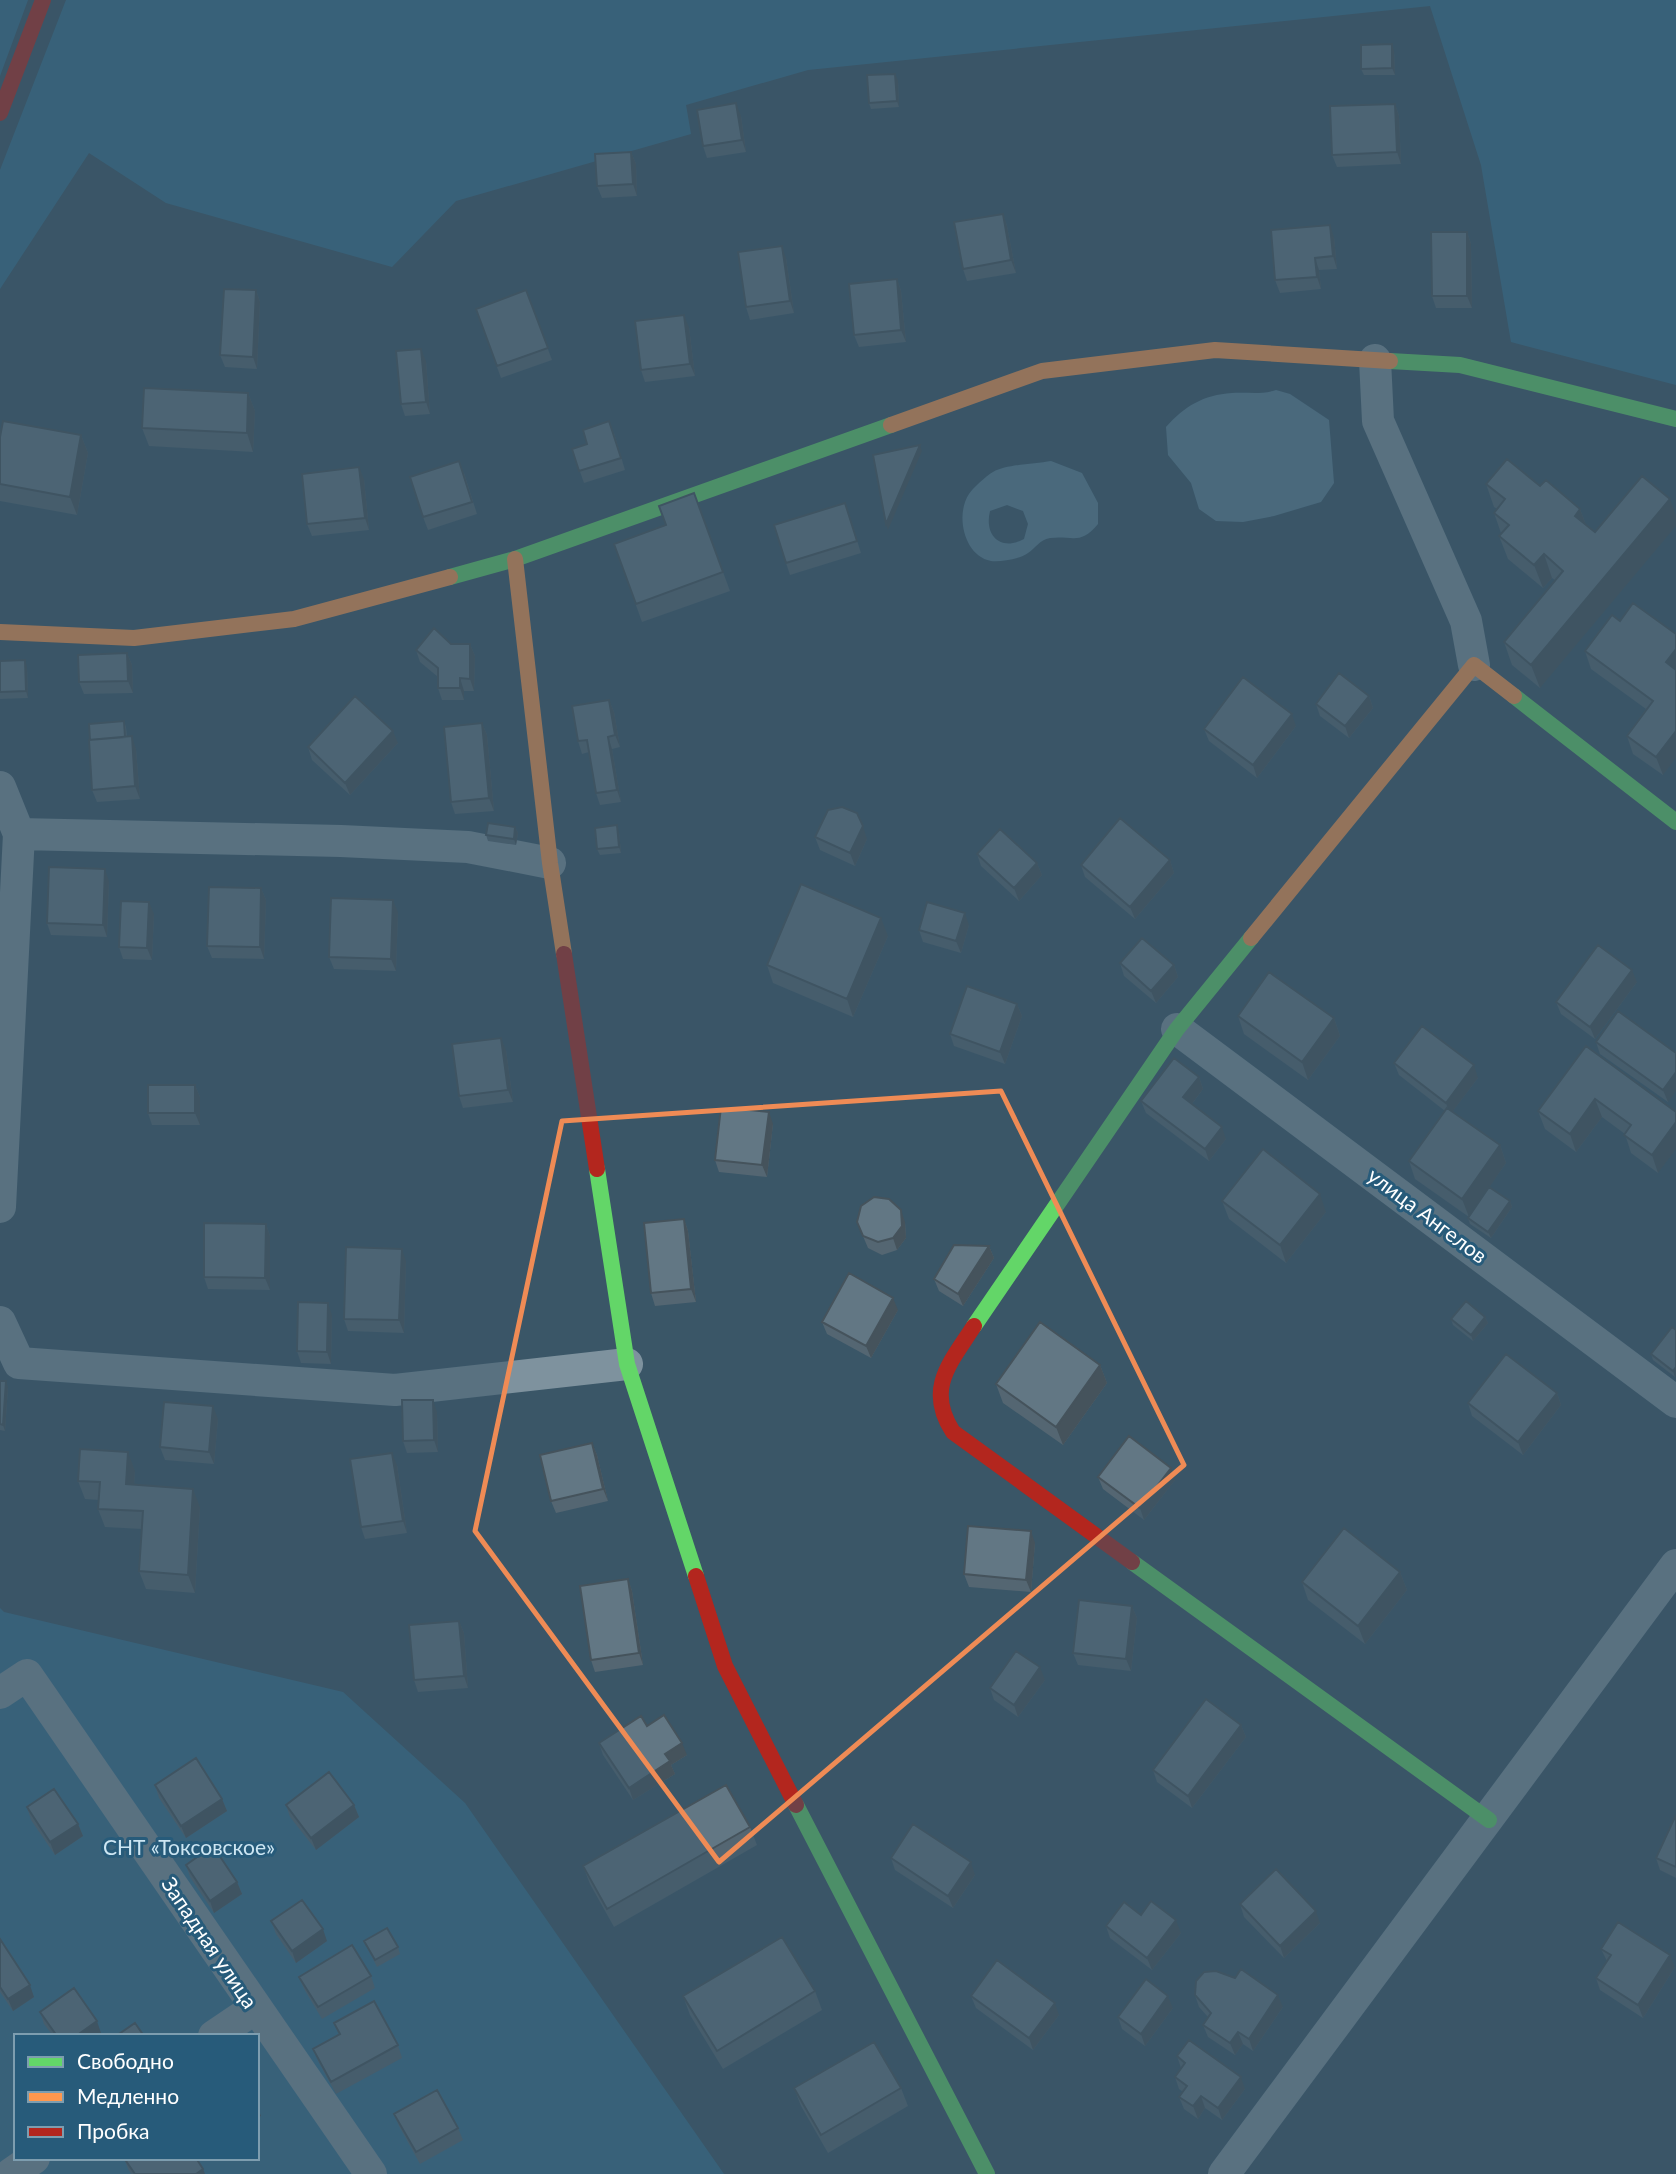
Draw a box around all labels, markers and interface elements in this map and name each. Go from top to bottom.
street label: улица Ангелов [1363,1162,1492,1268]
park label: СНТ «Токсовское» [103,1834,275,1859]
street label: Западная улица [157,1872,263,2013]
legend [14,2034,259,2160]
text: Свободно [77,2048,174,2073]
text: Медленно [77,2083,179,2108]
text: Пробка [77,2118,150,2143]

